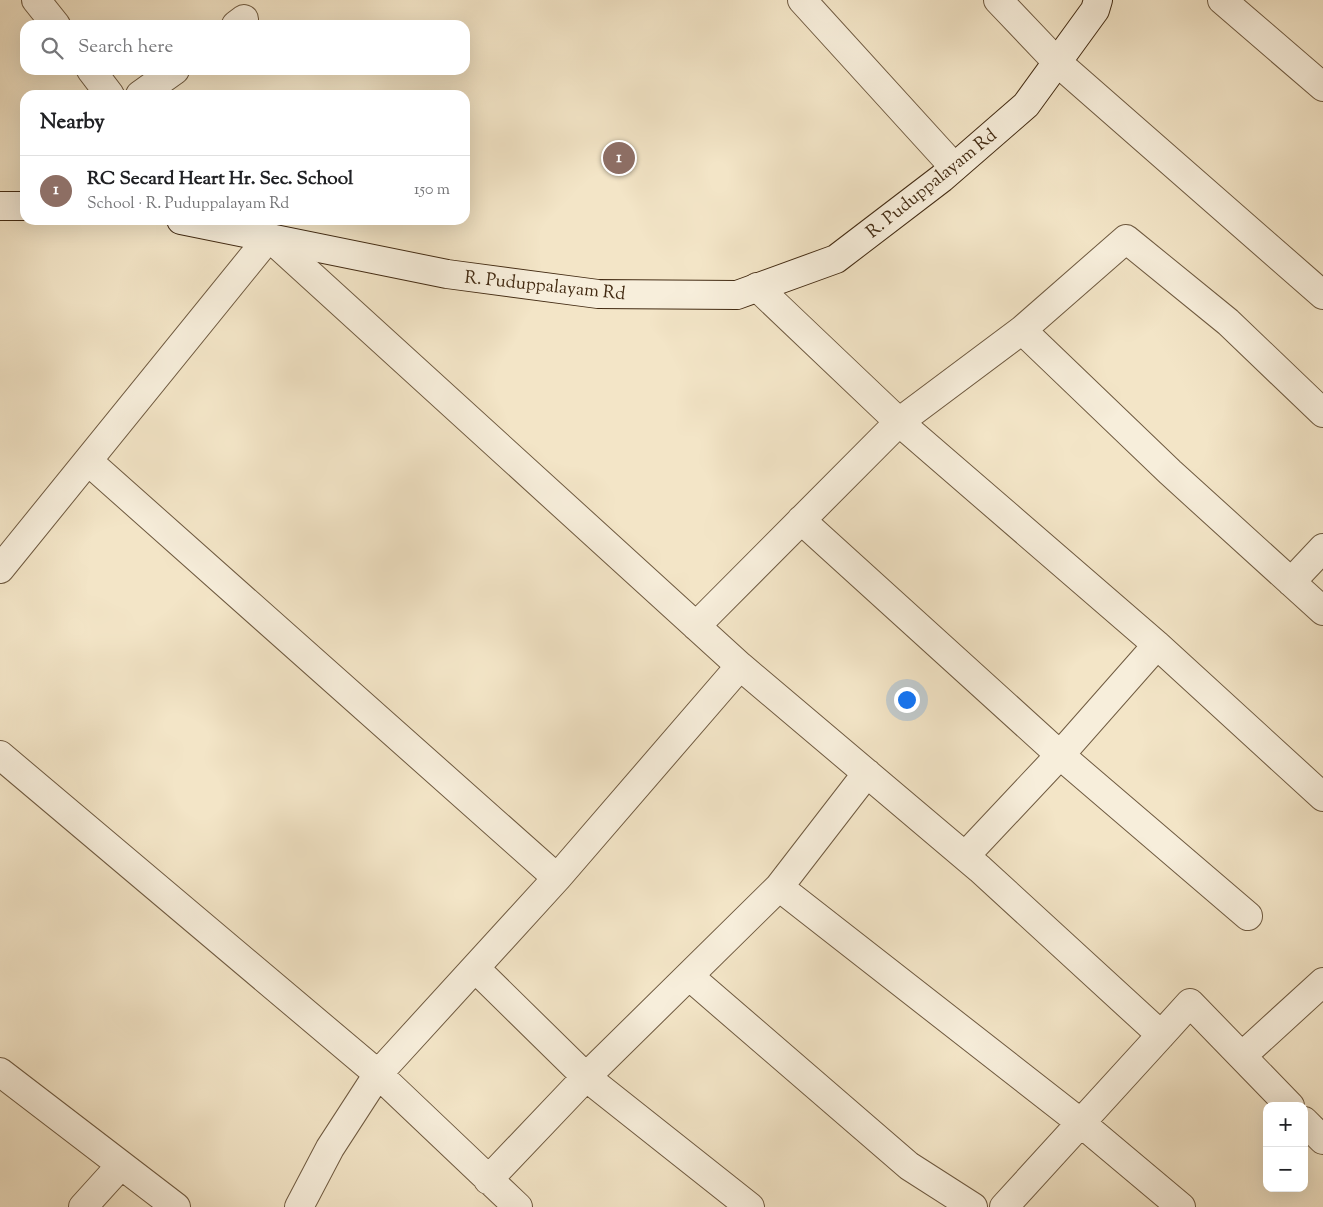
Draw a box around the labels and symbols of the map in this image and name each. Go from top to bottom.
street label: R. Puduppalayam Rd [861,124,1003,246]
pin: 1 [603,139,635,177]
street label: R. Puduppalayam Rd [463,266,627,308]
your location [894,687,920,713]

